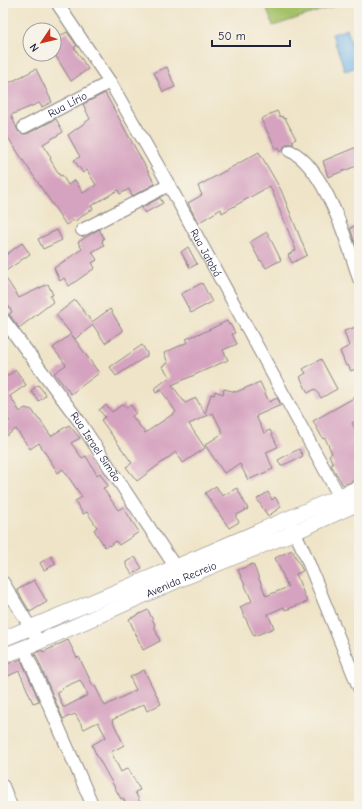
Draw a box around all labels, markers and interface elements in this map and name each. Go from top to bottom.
north arrow [22,22,62,62]
scale bar [212,22,290,48]
text: 50 m [218,29,246,43]
text: N [27,41,42,54]
street label: Rua Lírio [46,89,89,120]
street label: Rua Jatobá [188,227,224,279]
street label: Rua Israel Simão [68,409,124,484]
street label: Avenida Recreio [144,558,218,600]

